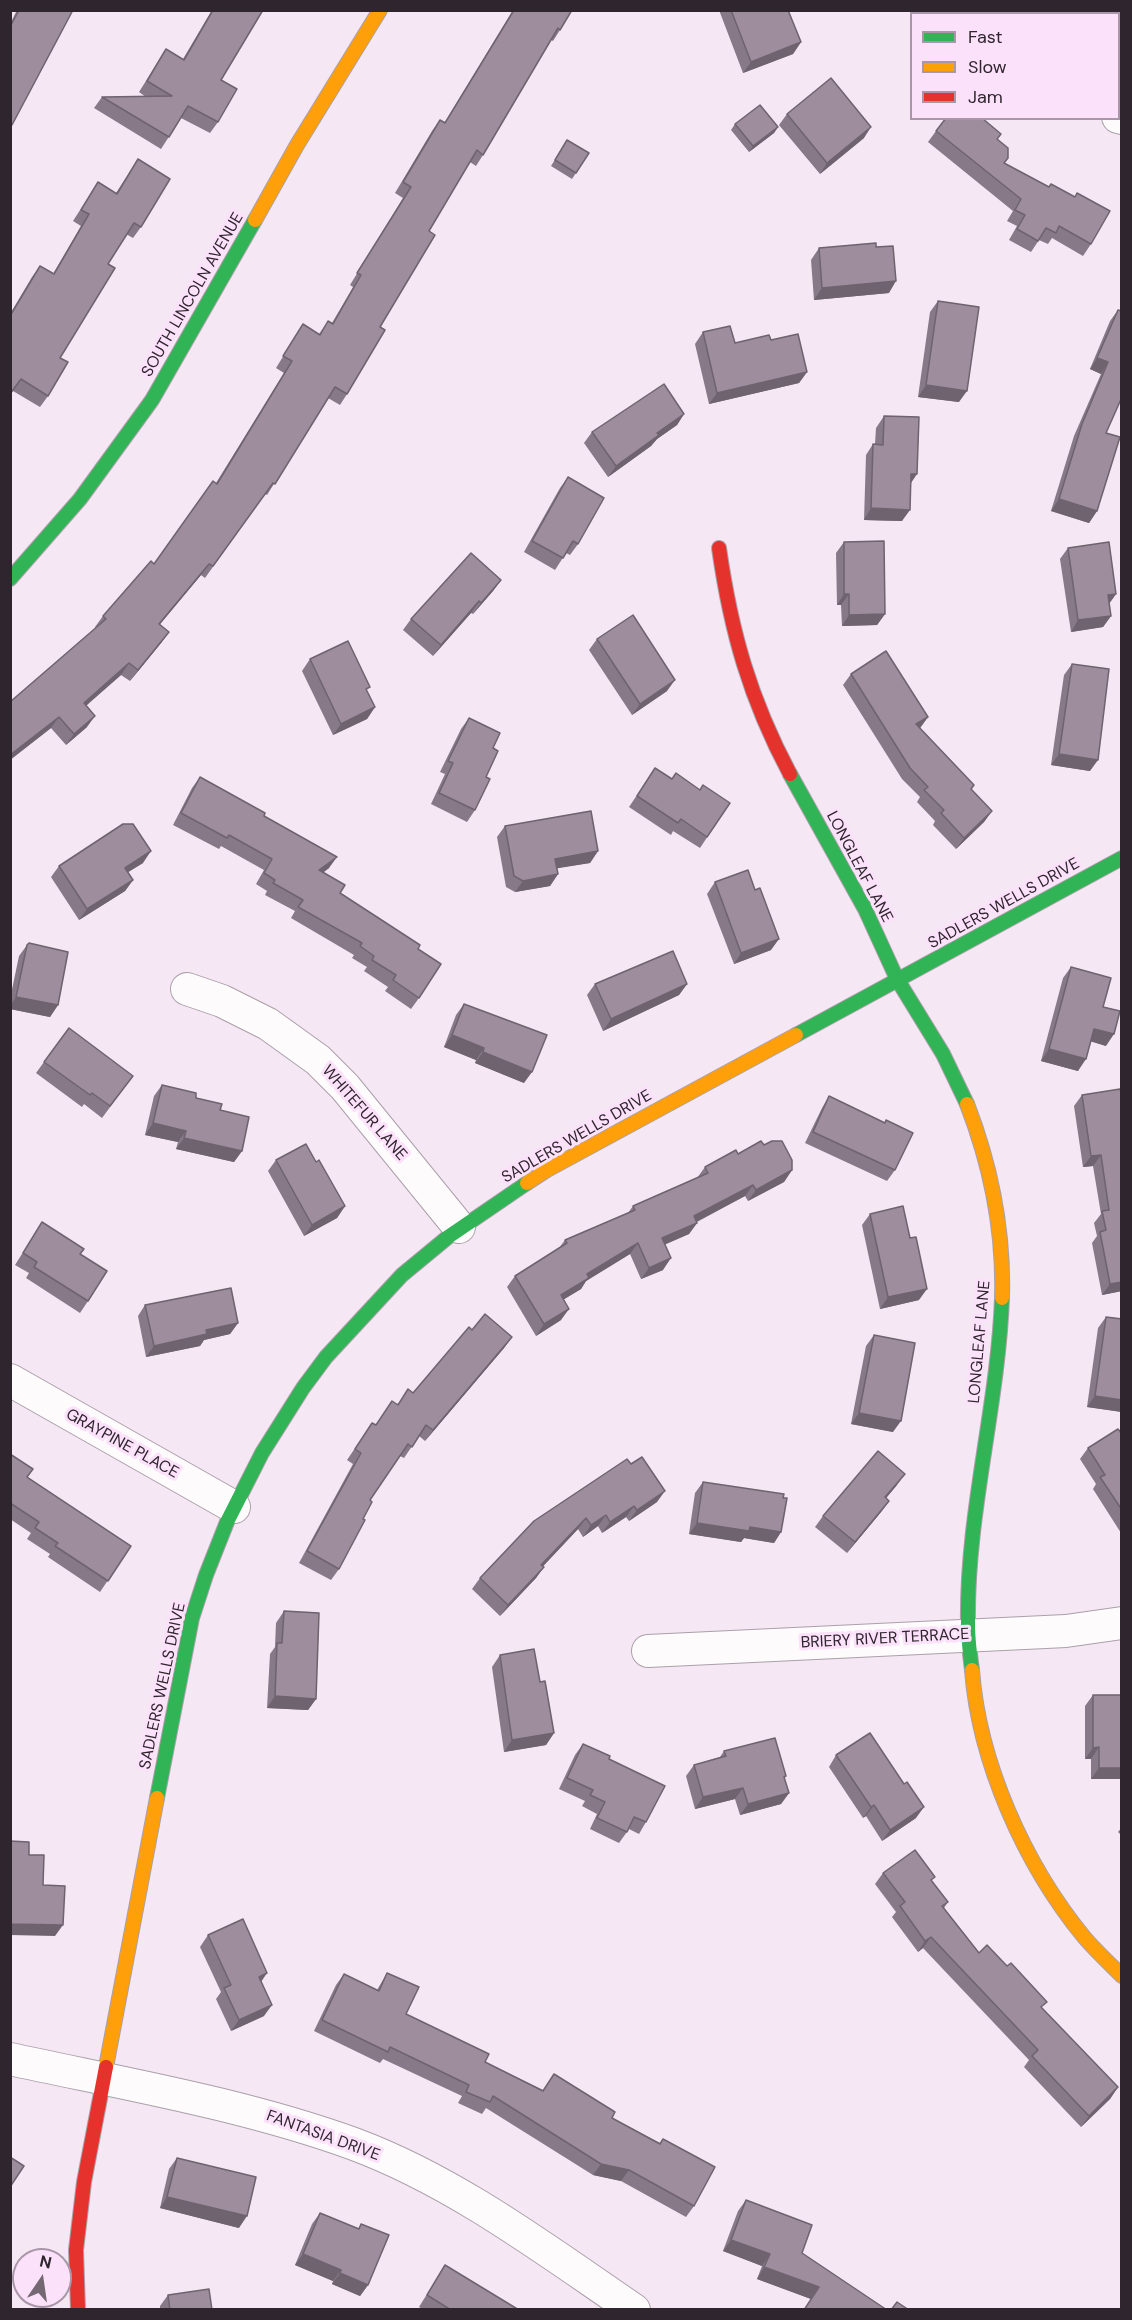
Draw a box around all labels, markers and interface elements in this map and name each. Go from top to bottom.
legend [910,12,1120,120]
text: Fast [968,25,1003,49]
text: Slow [968,55,1007,79]
text: Jam [968,85,1003,109]
street label: SOUTH LINCOLN AVENUE [138,209,248,381]
street label: LONGLEAF LANE [822,808,896,926]
street label: SADLERS WELLS DRIVE [925,854,1083,954]
street label: WHITEFUR LANE [317,1061,411,1165]
street label: SADLERS WELLS DRIVE [499,1086,655,1188]
street label: LONGLEAF LANE [965,1280,995,1404]
street label: GRAYPINE PLACE [62,1405,182,1483]
street label: SADLERS WELLS DRIVE [136,1601,190,1771]
street label: BRIERY RIVER TERRACE [800,1625,970,1653]
street label: FANTASIA DRIVE [264,2107,382,2165]
north arrow [12,2248,72,2308]
text: N [38,2250,54,2273]

